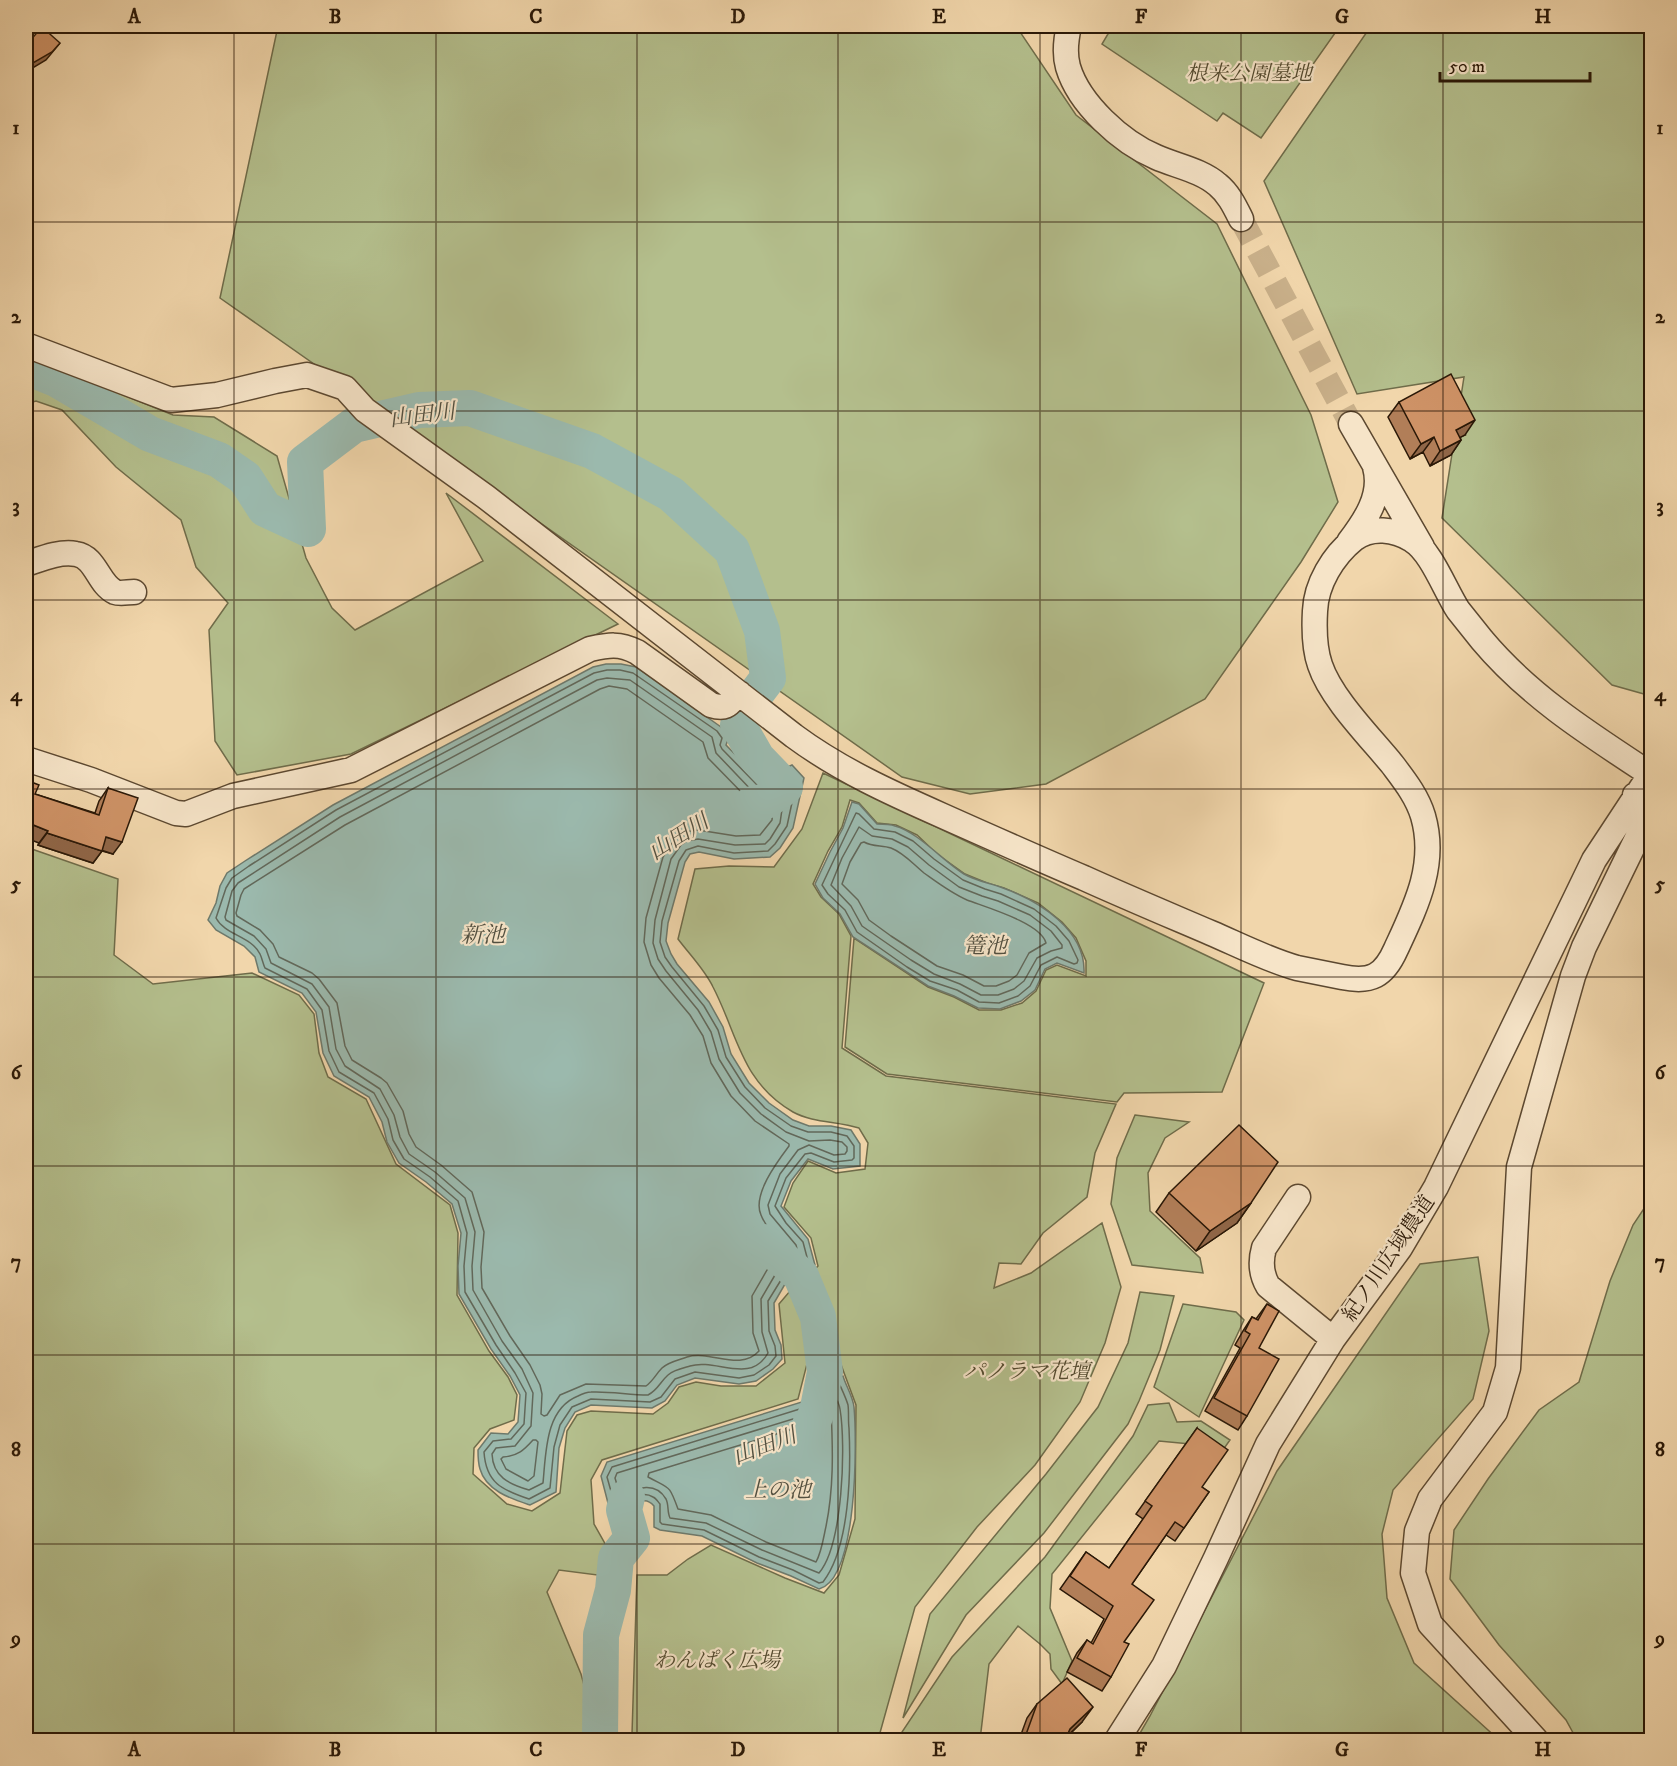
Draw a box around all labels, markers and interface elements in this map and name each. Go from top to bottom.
text: A [127,5,142,30]
text: B [329,5,341,30]
text: C [529,5,543,30]
text: D [731,5,746,30]
text: E [932,5,946,30]
text: F [1135,5,1148,30]
text: G [1335,5,1349,30]
text: H [1535,5,1552,30]
scale bar [1440,45,1590,83]
text: 50 m [1449,56,1485,78]
park label: 根来公園墓地 [1186,61,1314,87]
text: 1 [12,116,20,141]
text: 1 [1656,116,1664,141]
text: 2 [11,305,22,330]
text: 2 [1655,305,1666,330]
water label: 山田川 [388,398,459,433]
text: 3 [12,494,20,519]
text: 3 [1656,494,1664,519]
text: 4 [10,683,23,708]
text: 4 [1654,683,1667,708]
water label: 山田川 [644,807,716,866]
text: 5 [10,872,21,897]
text: 5 [1654,872,1665,897]
water label: 新池 [461,922,508,949]
water label: 篭池 [963,933,1010,960]
text: 6 [11,1061,23,1086]
text: 6 [1655,1061,1667,1086]
street label: 紀ノ川広域農道 [1337,1190,1441,1327]
text: 7 [11,1250,21,1275]
text: 7 [1655,1250,1665,1275]
park label: パノラマ花壇 [964,1359,1093,1385]
water label: 山田川 [729,1421,802,1471]
text: 8 [11,1438,21,1463]
text: 8 [1655,1438,1665,1463]
water label: 上の池 [745,1477,814,1504]
text: 9 [9,1627,21,1652]
text: 9 [1653,1627,1665,1652]
park label: わんぱく広場 [654,1648,782,1674]
text: A [127,1738,142,1763]
text: B [329,1738,341,1763]
text: C [529,1738,543,1763]
text: D [731,1738,746,1763]
text: E [932,1738,946,1763]
text: F [1135,1738,1148,1763]
text: G [1335,1738,1349,1763]
text: H [1535,1738,1552,1763]

